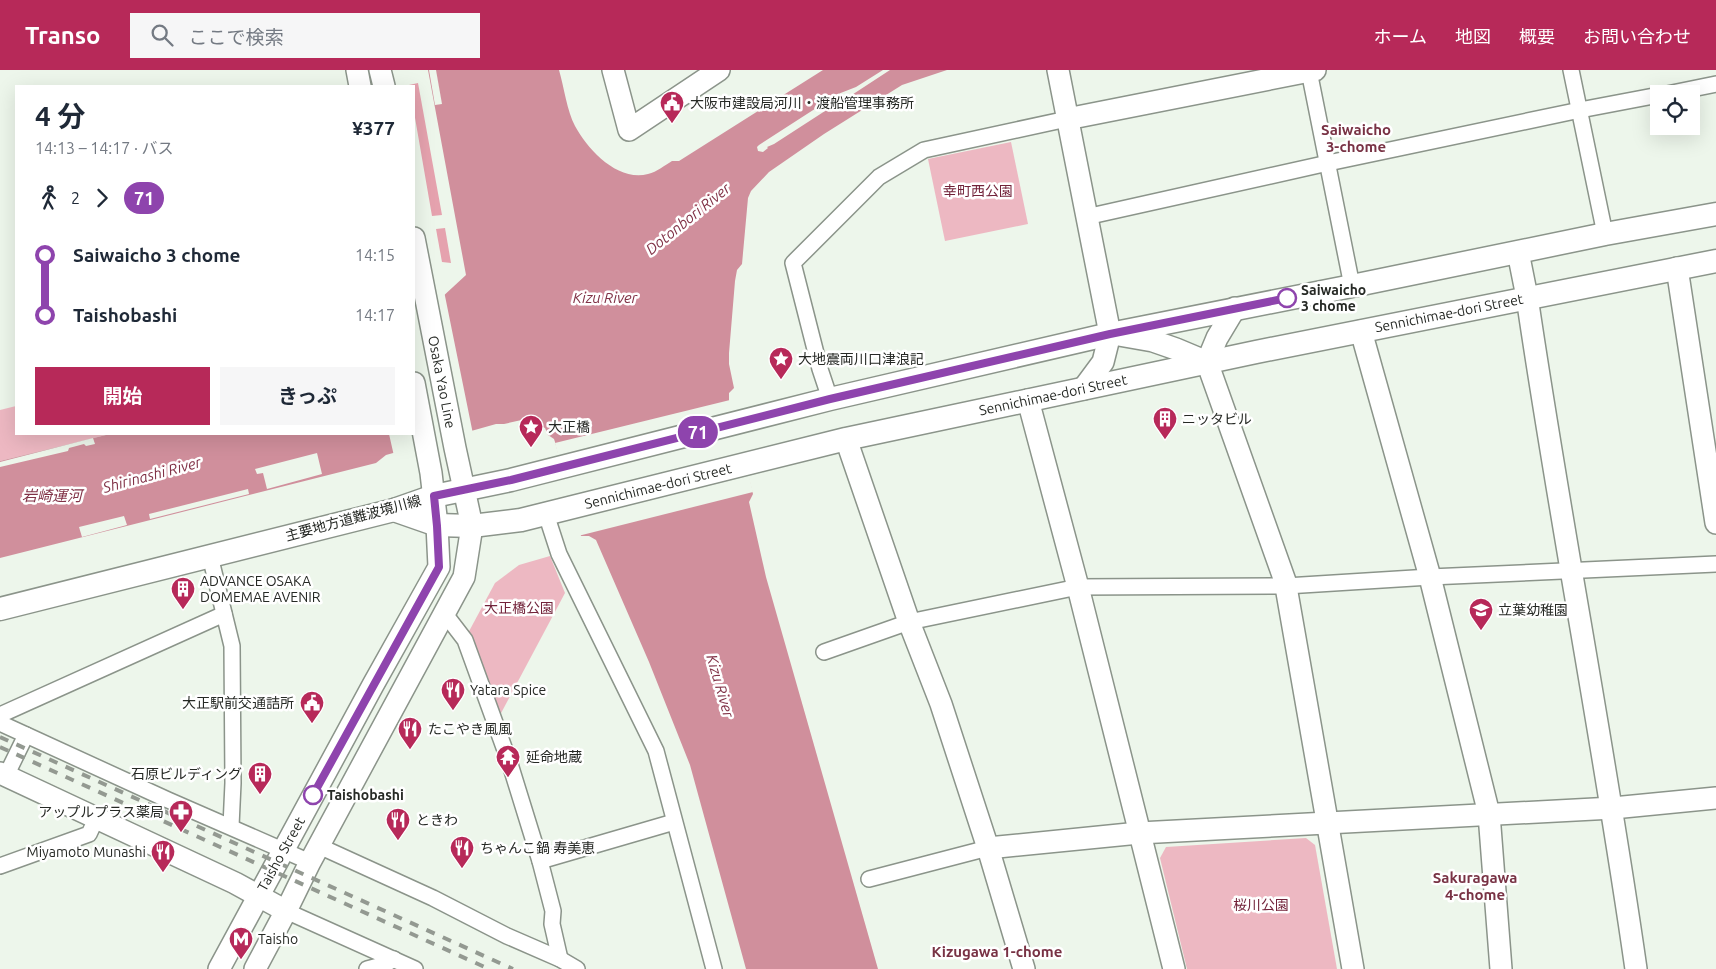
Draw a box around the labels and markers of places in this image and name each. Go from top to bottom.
public building icon: 大阪市建設局河川・渡船管理事務所 [659,90,685,124]
place label: 大阪市建設局河川・渡船管理事務所 [690,95,914,111]
place label: Saiwaicho 3 chome [1301,282,1366,314]
marker: Saiwaicho 3 chome [1277,288,1297,308]
place icon: 大地震両川口津浪記 [768,346,794,380]
place label: 大地震両川口津浪記 [798,351,924,367]
building icon: ニッタビル [1152,406,1178,440]
place label: ニッタビル [1182,411,1252,427]
place icon: 大正橋 [518,414,544,448]
place label: 大正橋 [548,419,590,435]
place label: ADVANCE OSAKA DOMEMAE AVENIR [200,573,321,605]
building icon: ADVANCE OSAKA DOMEMAE AVENIR [170,576,196,610]
school or university icon: 立葉幼稚園 [1468,597,1494,631]
place label: 立葉幼稚園 [1498,602,1568,618]
restaurant icon: Yatara Spice [440,677,466,711]
place label: Yatara Spice [470,682,546,698]
public building icon: 大正駅前交通詰所 [299,690,325,724]
place label: 大正駅前交通詰所 [182,695,294,711]
restaurant icon: たこやき風風 [397,716,423,750]
place label: たこやき風風 [428,721,512,737]
temple icon: 延命地蔵 [495,744,521,778]
place label: 延命地蔵 [526,749,582,765]
building icon: 石原ビルディング [247,761,273,795]
place label: 石原ビルディング [131,766,242,782]
marker: Taishobashi [303,785,323,805]
place label: Taishobashi [327,787,404,803]
pharmacy icon: アップルプラス薬局 [168,799,194,833]
place label: アップルプラス薬局 [38,804,164,820]
restaurant icon: ときわ [385,807,411,841]
place label: ときわ [416,812,458,828]
restaurant icon: ちゃんこ鍋 寿美恵 [449,835,475,869]
restaurant icon: Miyamoto Munashi [150,839,176,873]
place label: ちゃんこ鍋 寿美恵 [480,840,595,856]
place label: Miyamoto Munashi [27,844,146,860]
metro station icon: Taisho [228,926,254,960]
place label: Taisho [258,931,298,947]

